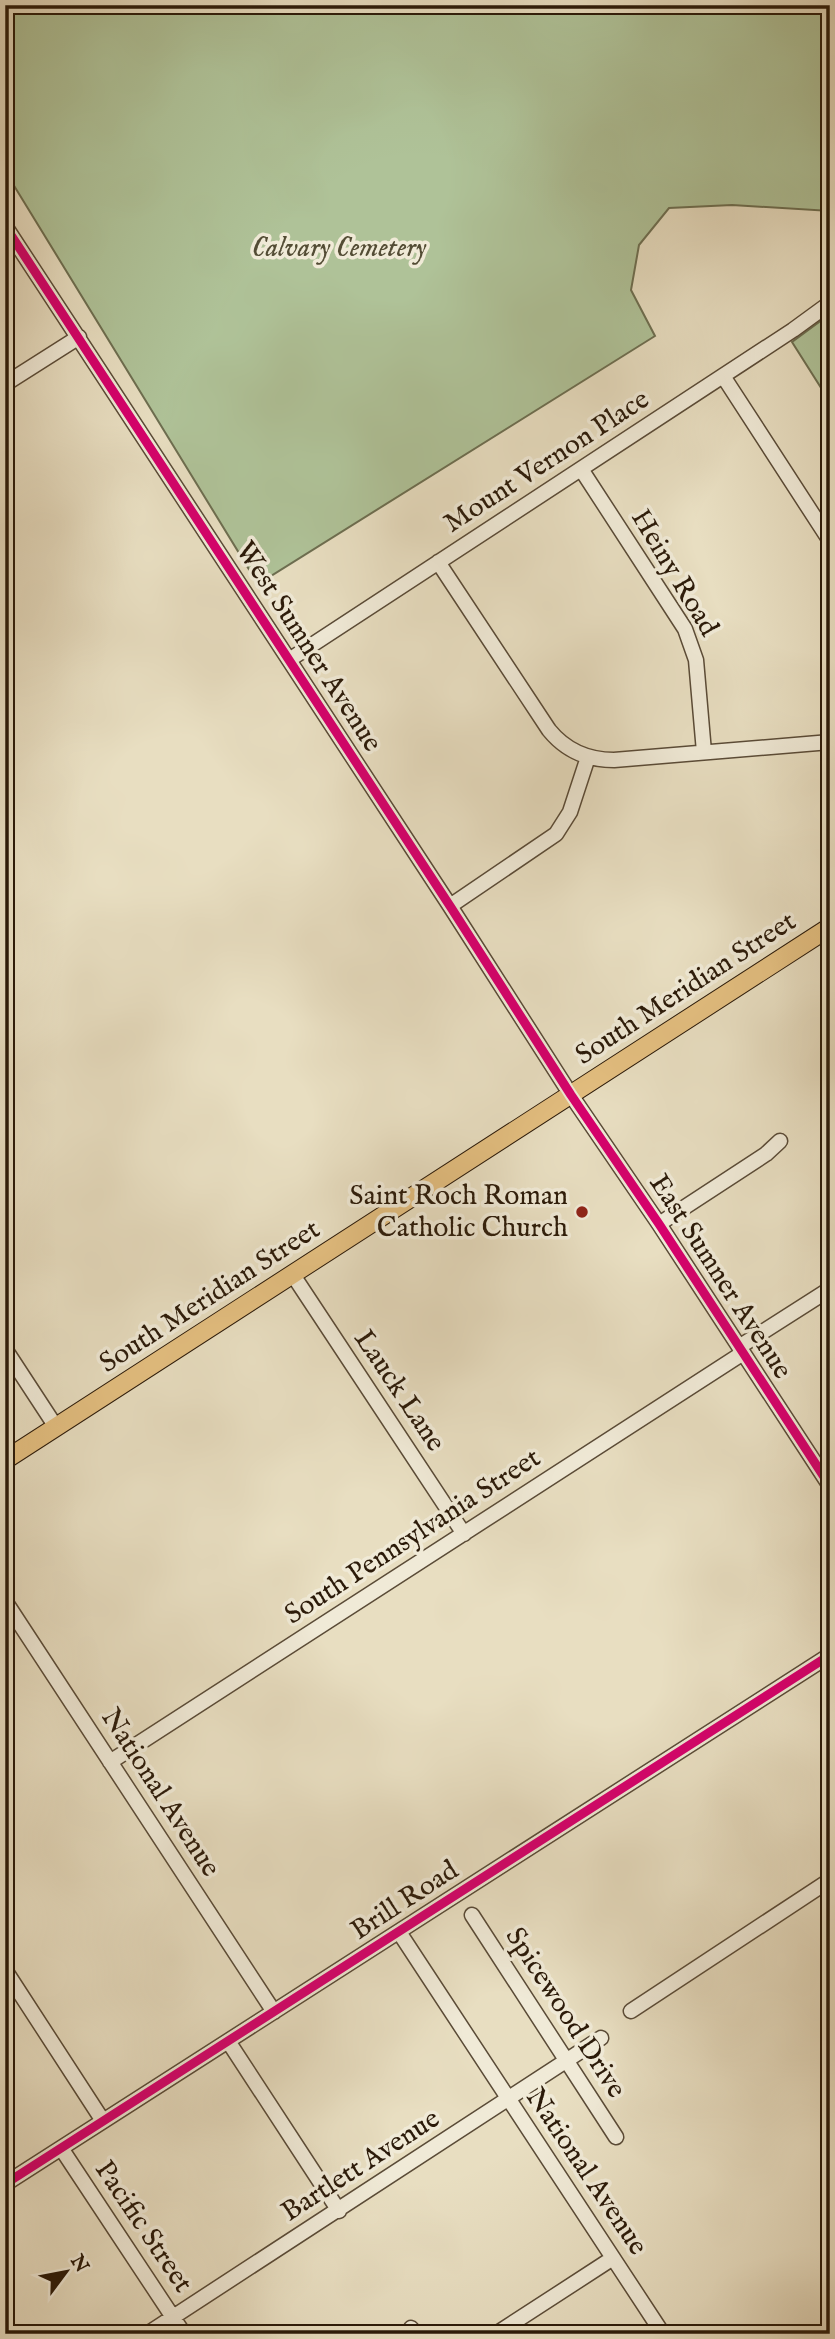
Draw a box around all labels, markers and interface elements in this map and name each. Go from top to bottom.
park label: Calvary Cemetery [252,231,427,266]
street label: Mount Vernon Place [438,382,656,541]
street label: Heiny Road [622,503,726,643]
street label: West Sumner Avenue [227,535,389,759]
street label: South Meridian Street [569,904,803,1073]
street label: East Sumner Avenue [641,1168,799,1386]
place label: Saint Roch Roman Catholic Church [349,1179,568,1246]
marker: Saint Roch Roman Catholic Church [574,1204,590,1220]
street label: South Meridian Street [93,1212,327,1381]
street label: Lauck Lane [346,1323,453,1459]
street label: South Pennsylvania Street [278,1441,548,1633]
street label: National Avenue [93,1702,228,1884]
street label: Brill Road [345,1853,465,1949]
street label: Spicewood Drive [497,1921,633,2105]
street label: National Avenue [517,2082,655,2262]
street label: Bartlett Avenue [275,2102,447,2230]
street label: Pacific Street [86,2154,200,2300]
north arrow [32,2238,102,2308]
text: N [64,2250,94,2278]

